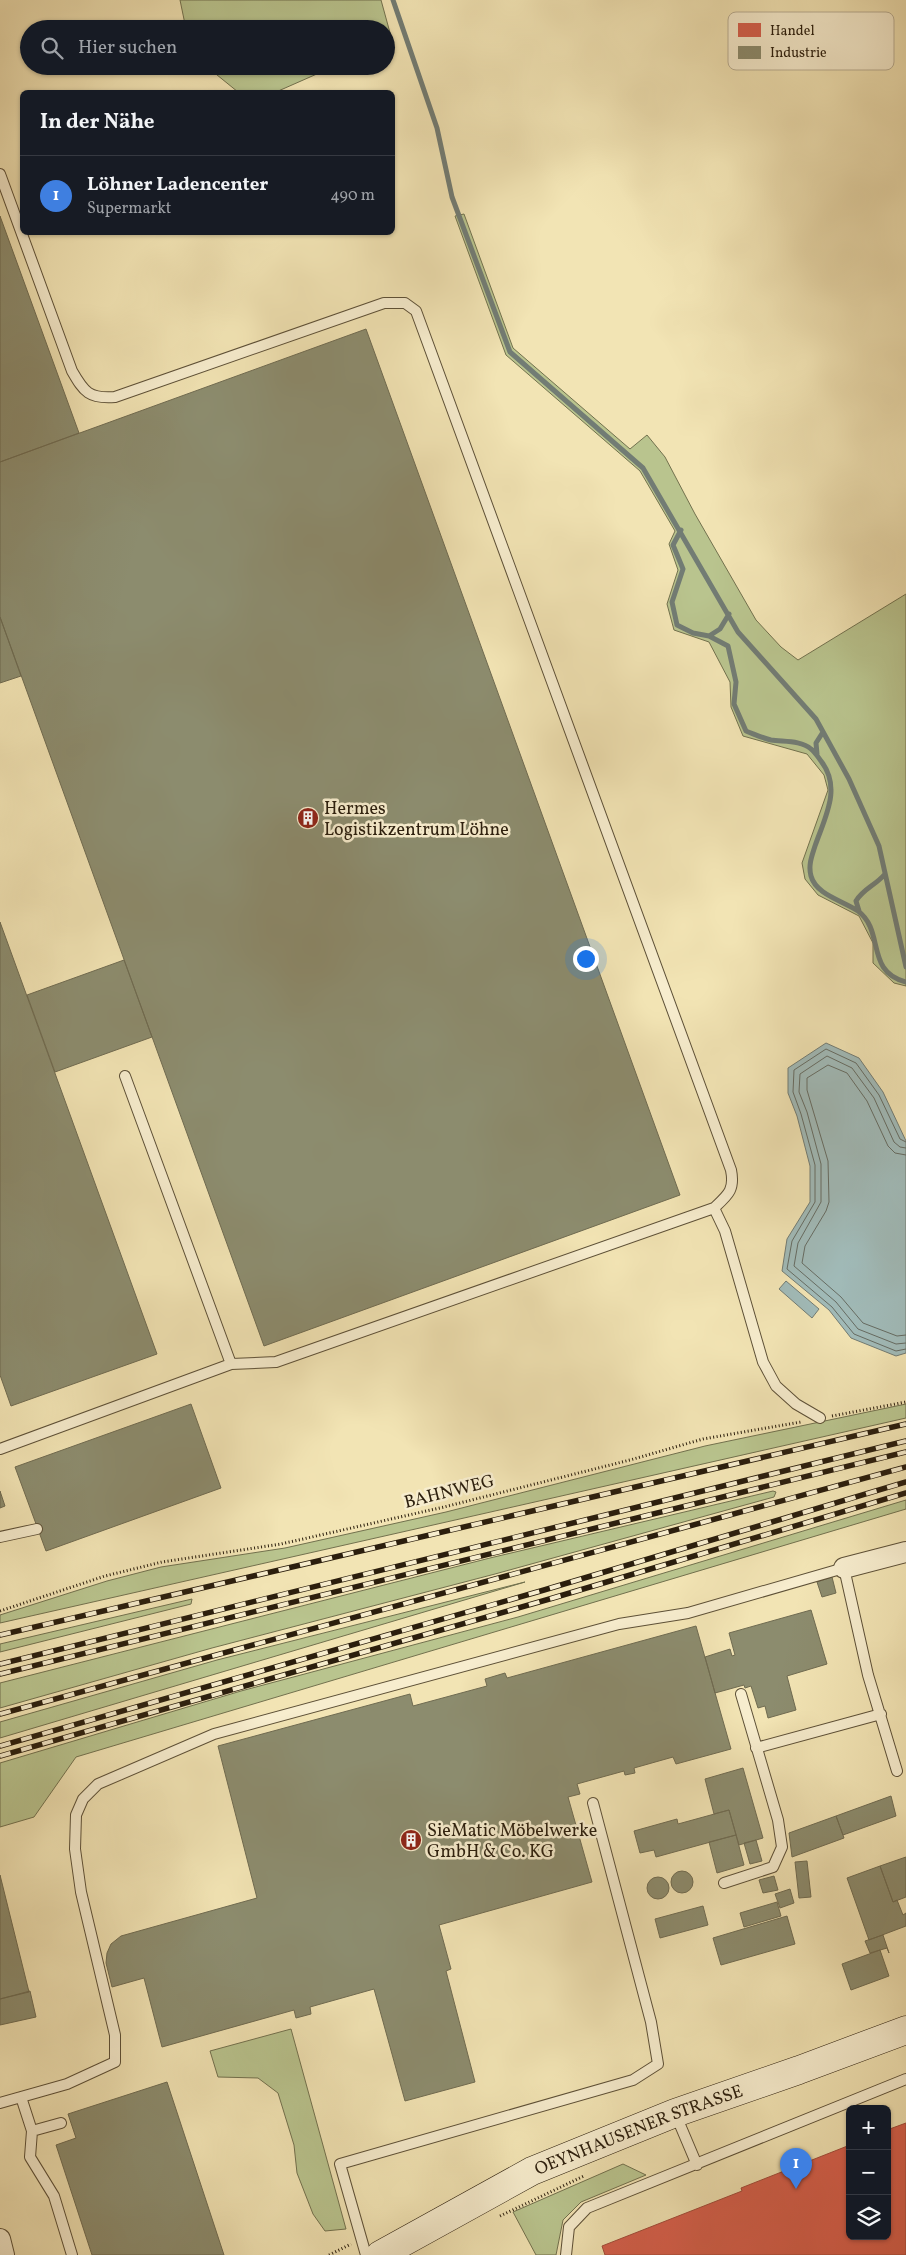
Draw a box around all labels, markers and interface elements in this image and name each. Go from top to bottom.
legend [728,12,894,70]
search box [20,20,395,75]
text: Handel [770,22,815,41]
icon: search [38,34,66,62]
text: Hier suchen [78,35,177,61]
text: Industrie [770,44,827,63]
text: In der Nähe [40,108,155,137]
text: Löhner Ladencenter [87,172,268,198]
text: 1 [53,185,59,207]
text: 490 m [330,185,375,207]
text: Supermarkt [87,198,171,220]
place label: Hermes Logistikzentrum Löhne [324,797,509,843]
building icon: Hermes Logistikzentrum Löhne [296,806,320,830]
your location [573,946,599,972]
street label: BAHNWEG [402,1469,497,1516]
place label: SieMatic Möbelwerke GmbH & Co. KG [427,1819,597,1865]
building icon: SieMatic Möbelwerke GmbH & Co. KG [399,1828,423,1852]
street label: OEYNHAUSENER STRASSE [531,2079,747,2183]
map controls [846,2105,891,2240]
button: + [846,2105,891,2150]
pin: 1 [780,2148,812,2189]
button: − [846,2150,891,2195]
button: layers [846,2195,891,2240]

